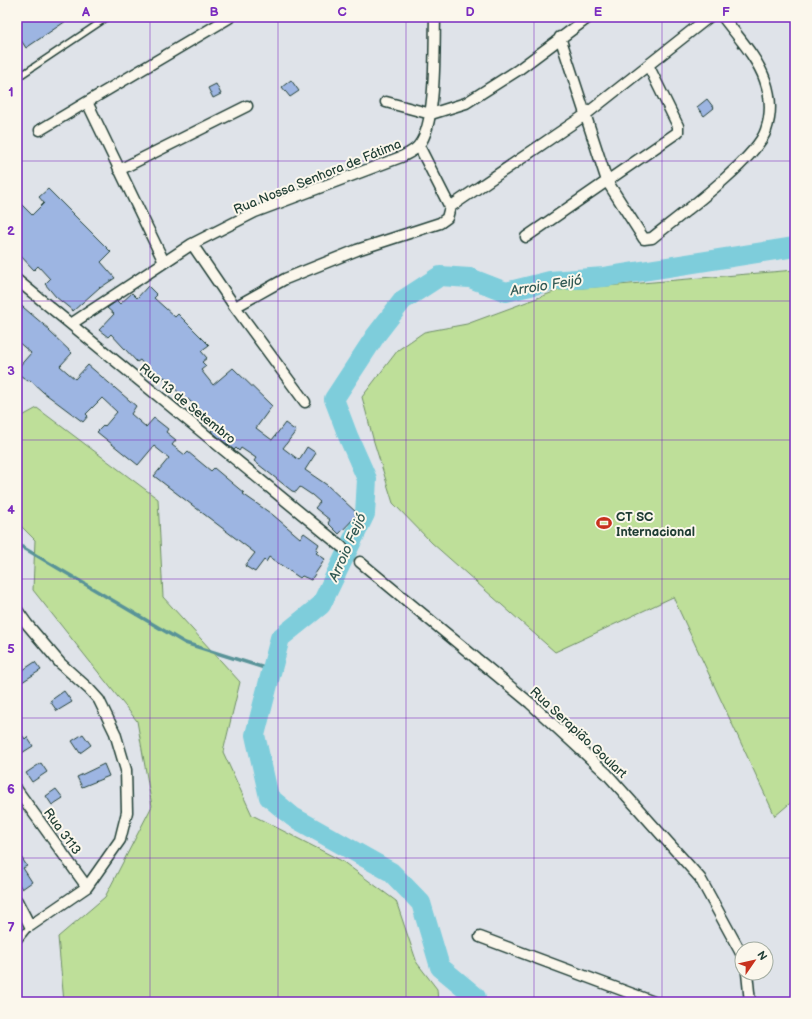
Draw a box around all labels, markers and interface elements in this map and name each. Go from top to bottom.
text: A [81,4,90,20]
text: B [209,4,219,20]
text: C [337,4,347,20]
text: D [465,4,475,20]
text: E [594,4,603,20]
text: F [722,4,730,20]
text: 1 [8,84,14,100]
street label: Rua Nossa Senhora de Fátima [231,136,403,218]
text: 2 [7,223,15,239]
water label: Arroio Feijó [508,271,583,300]
street label: Rua 13 de Setembro [136,360,239,447]
text: 3 [7,363,15,379]
text: 4 [7,502,15,518]
place label: CT SC Internacional [616,509,695,540]
water label: Arroio Feijó [324,511,370,585]
sports icon: CT SC Internacional [595,514,613,532]
text: 5 [7,641,15,657]
street label: Rua Serapião Goulart [527,684,630,782]
text: 6 [7,781,15,797]
street label: Rua 3113 [40,805,84,858]
text: 7 [7,920,15,936]
north arrow [734,941,774,981]
text: N [754,949,770,963]

